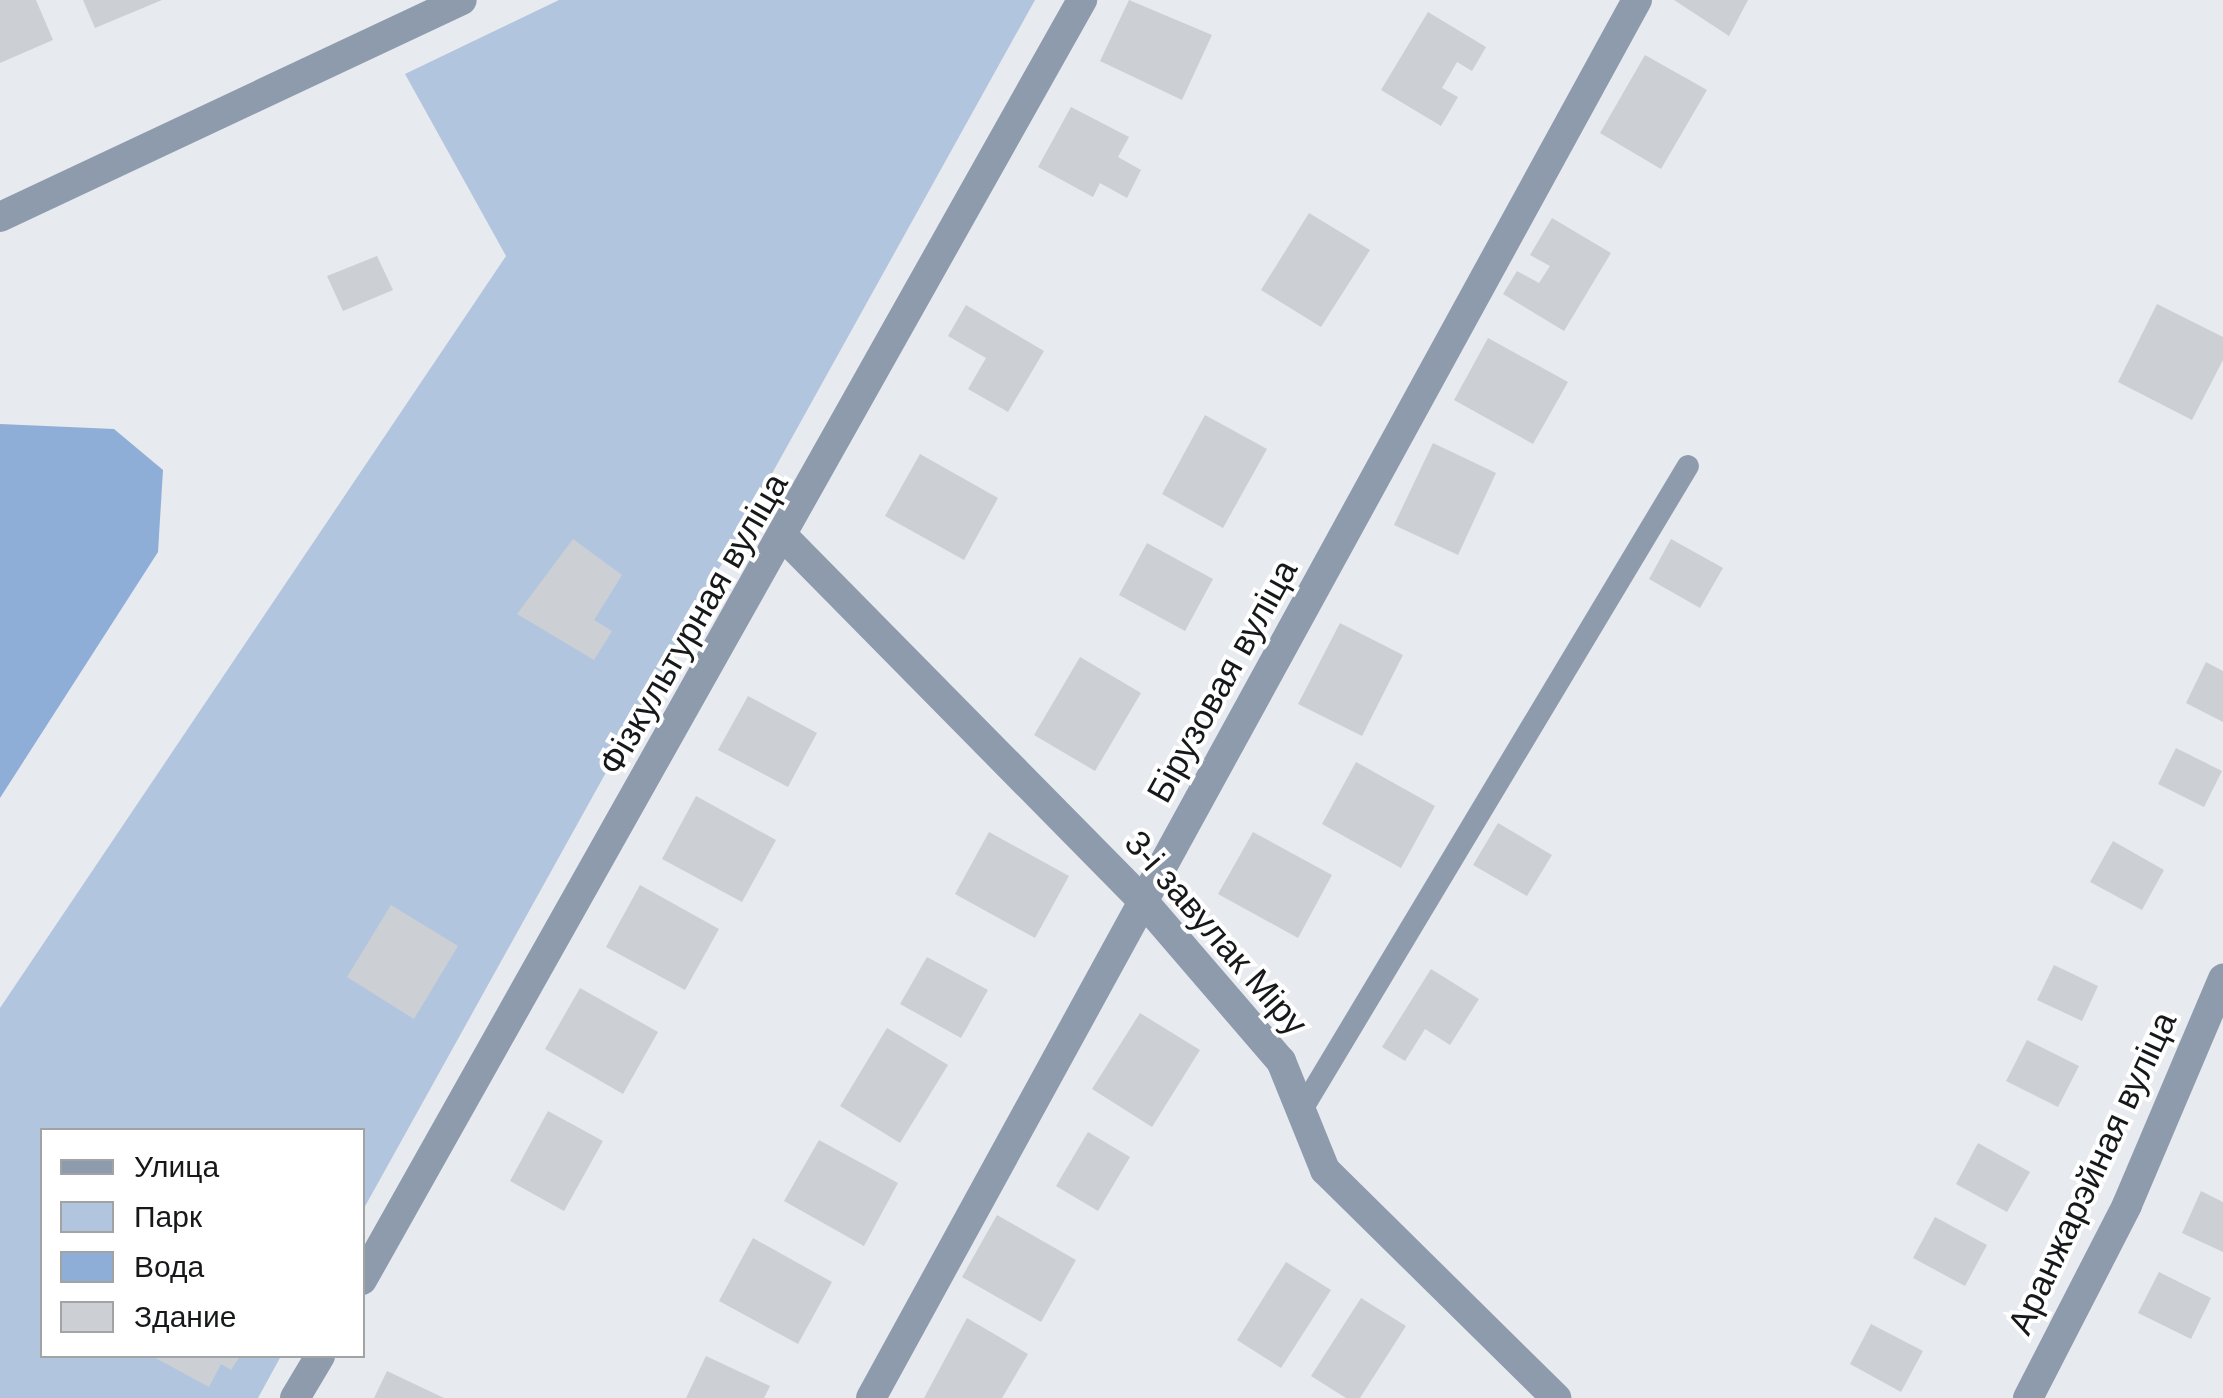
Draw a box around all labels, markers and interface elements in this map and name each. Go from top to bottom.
street label: Фізкультурная вуліца [589,466,797,782]
street label: Бірузовая вуліца [1138,552,1306,810]
street label: 3-і завулак Міру [1116,822,1316,1044]
street label: Аранжарэйная вуліца [1999,1005,2185,1341]
legend [40,1128,365,1358]
text: Улица [134,1150,219,1183]
text: Парк [134,1200,202,1233]
text: Вода [134,1250,204,1283]
text: Здание [134,1300,236,1333]

